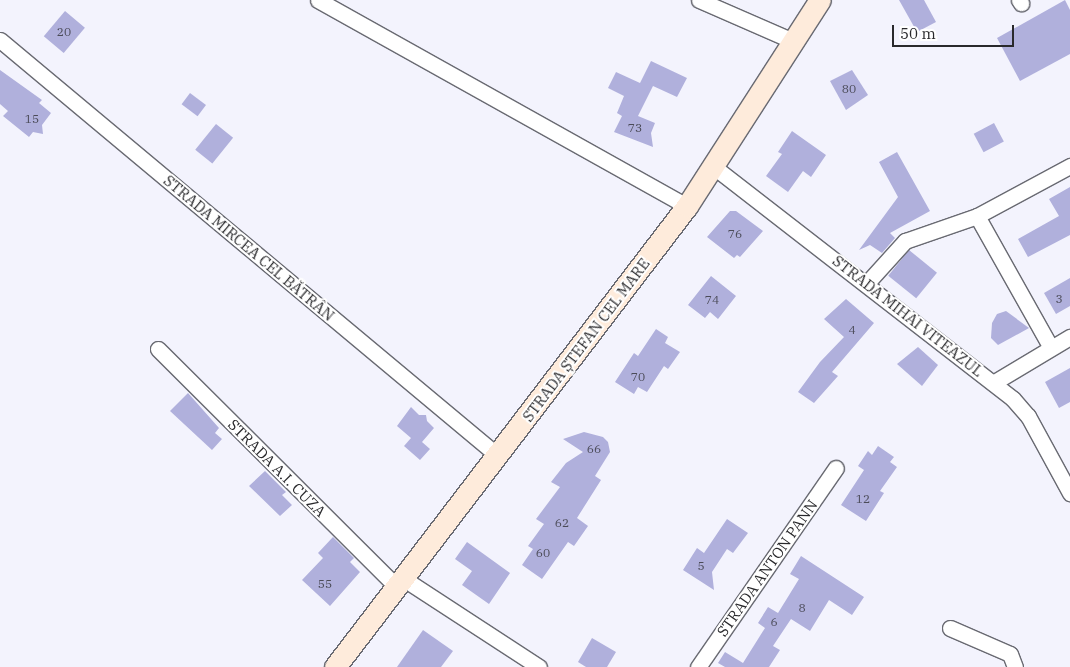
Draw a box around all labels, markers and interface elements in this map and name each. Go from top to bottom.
scale bar [895,15,1018,47]
text: 50 m [900,24,936,43]
house number: 20 [57,25,71,39]
house number: 80 [842,82,856,96]
house number: 15 [25,112,39,126]
house number: 73 [628,121,642,135]
street label: STRADA MIRCEA CEL BĂTRÂN [160,171,338,325]
house number: 76 [728,227,742,241]
street label: STRADA MIHAI VITEAZUL [829,252,987,380]
street label: STRADA ȘTEFAN CEL MARE [519,255,653,425]
house number: 3 [1055,292,1063,306]
house number: 74 [705,293,719,307]
house number: 4 [848,323,856,337]
house number: 70 [631,370,645,384]
street label: STRADA A.I. CUZA [224,415,330,521]
house number: 66 [587,442,601,456]
house number: 12 [856,492,870,506]
street label: STRADA ANTON PANN [713,496,821,640]
house number: 62 [555,516,569,530]
house number: 60 [536,546,550,560]
house number: 5 [697,559,705,573]
house number: 55 [318,577,332,591]
house number: 8 [798,601,806,615]
house number: 6 [770,615,778,629]

